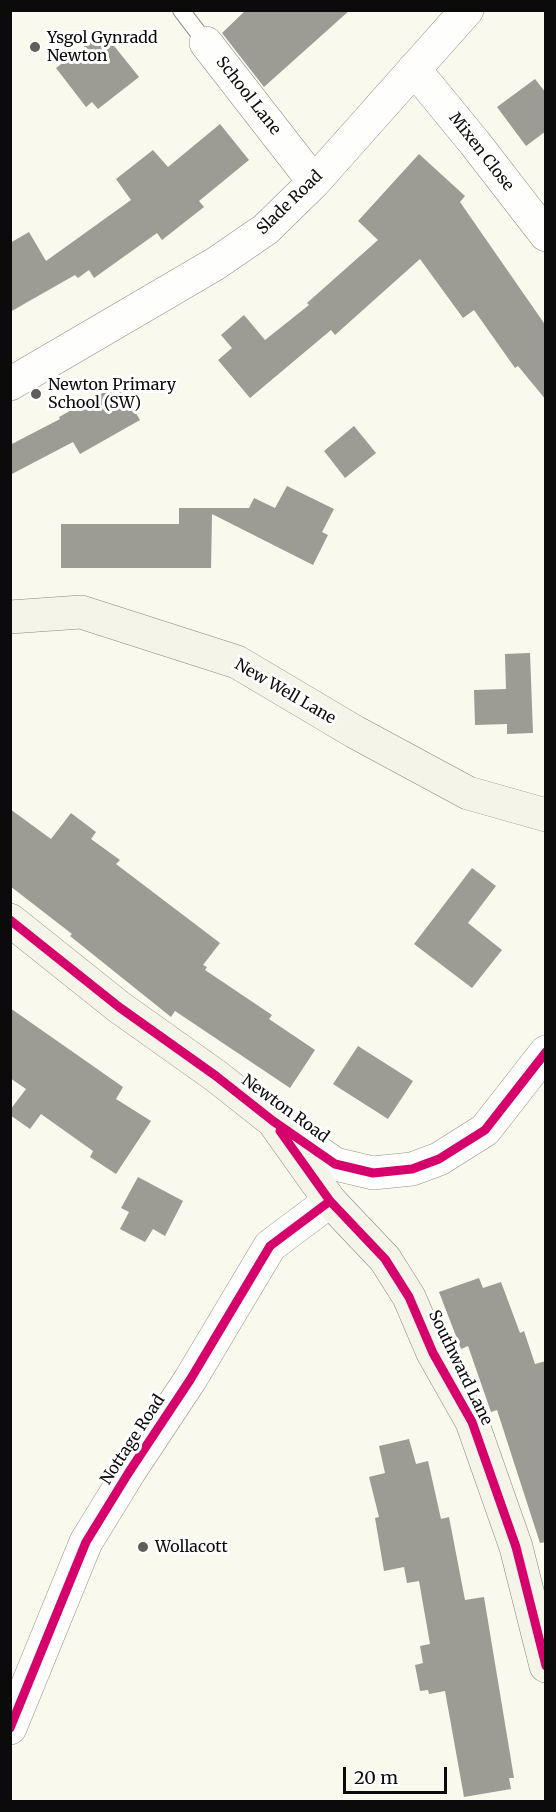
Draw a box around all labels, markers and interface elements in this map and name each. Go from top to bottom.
place label: Ysgol Gynradd Newton [47,28,158,66]
marker: Ysgol Gynradd Newton [28,40,42,54]
street label: School Lane [212,53,284,139]
street label: Mixen Close [445,109,517,195]
street label: Slade Road [253,167,327,239]
place label: Newton Primary School (SW) [48,375,176,413]
marker: Newton Primary School (SW) [29,387,43,401]
street label: New Well Lane [231,655,339,729]
street label: Newton Road [238,1071,332,1147]
street label: Southward Lane [424,1307,496,1429]
street label: Nottage Road [97,1391,169,1489]
place label: Wollacott [155,1537,228,1557]
marker: Wollacott [136,1540,150,1554]
scale bar [346,1755,450,1793]
text: 20 m [354,1766,398,1789]

